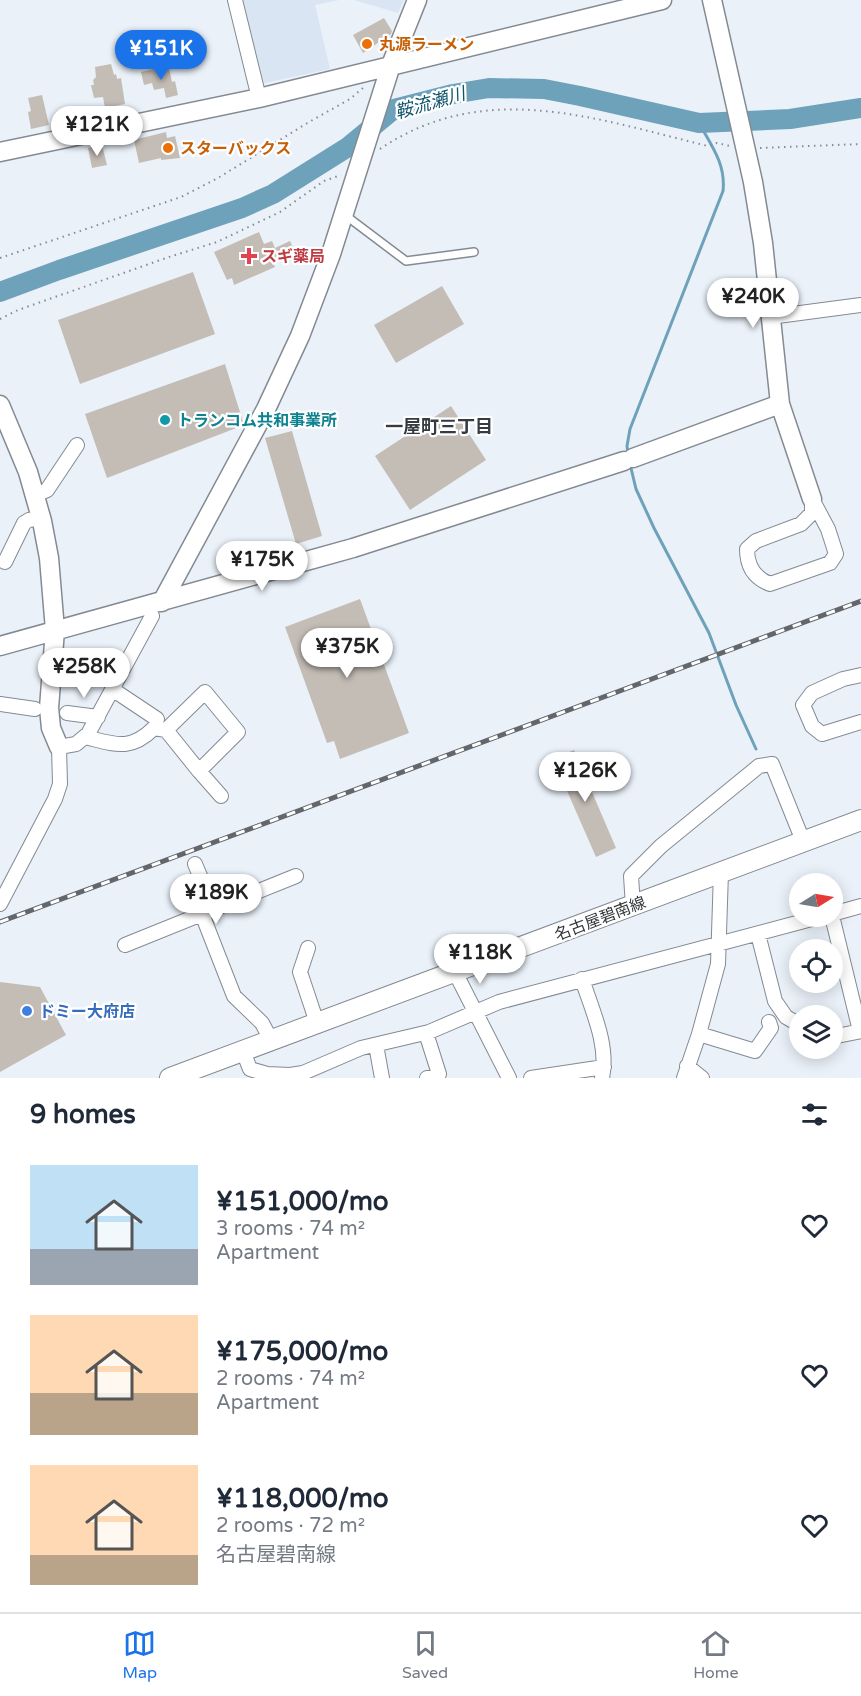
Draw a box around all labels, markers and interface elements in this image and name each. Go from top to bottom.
pin: ¥151K [119,30,203,81]
place label: 丸源ラーメン [379,35,474,55]
text: ¥151K [129,37,193,61]
marker: 丸源ラーメン [360,37,374,51]
water label: 鞍流瀬川 [392,82,470,123]
pin: ¥121K [55,106,139,157]
text: ¥121K [65,113,129,137]
place label: スターバックス [180,139,291,159]
marker: スターバックス [161,141,175,155]
place label: スギ薬局 [261,247,325,267]
marker: スギ薬局 [242,249,256,263]
pin: ¥240K [711,278,795,329]
text: ¥240K [721,285,785,309]
place label: トランコム共和事業所 [177,411,337,431]
marker: トランコム共和事業所 [158,413,172,427]
district label: 一屋町三丁目 [385,416,493,438]
pin: ¥175K [220,541,304,592]
text: ¥175K [230,548,294,572]
pin: ¥375K [305,628,389,679]
text: ¥375K [315,635,379,659]
pin: ¥258K [42,648,126,699]
text: ¥258K [52,655,116,679]
pin: ¥126K [543,752,627,803]
text: ¥126K [553,759,617,783]
north arrow [789,873,843,927]
map controls [789,873,843,1059]
pin: ¥189K [174,874,258,925]
text: ¥189K [184,881,248,905]
street label: 名古屋碧南線 [552,892,649,945]
pin: ¥118K [438,934,522,985]
button: locate [789,939,843,993]
text: ¥118K [448,941,512,965]
place label: ドミー大府店 [39,1002,135,1022]
marker: ドミー大府店 [20,1004,34,1018]
button: layers [789,1005,843,1059]
icon: filters [798,1098,831,1131]
text: 9 homes [30,1099,136,1130]
text: ¥151,000/mo [216,1186,389,1217]
icon: home [78,1189,150,1261]
icon: heart [798,1209,831,1242]
text: 3 rooms · 74 m² [216,1217,365,1241]
text: Apartment [216,1241,319,1265]
text: ¥175,000/mo [216,1336,388,1367]
icon: home [78,1339,150,1411]
icon: heart [798,1359,831,1392]
text: 2 rooms · 74 m² [216,1367,365,1391]
text: Apartment [216,1391,319,1415]
text: ¥118,000/mo [216,1483,389,1514]
icon: home [78,1489,150,1561]
icon: heart [798,1509,831,1542]
text: 2 rooms · 72 m² [216,1514,365,1538]
text: 名古屋碧南線 [216,1543,336,1567]
tab: Map [122,1627,157,1683]
tab: Saved [402,1627,448,1683]
tab: Home [693,1627,738,1683]

